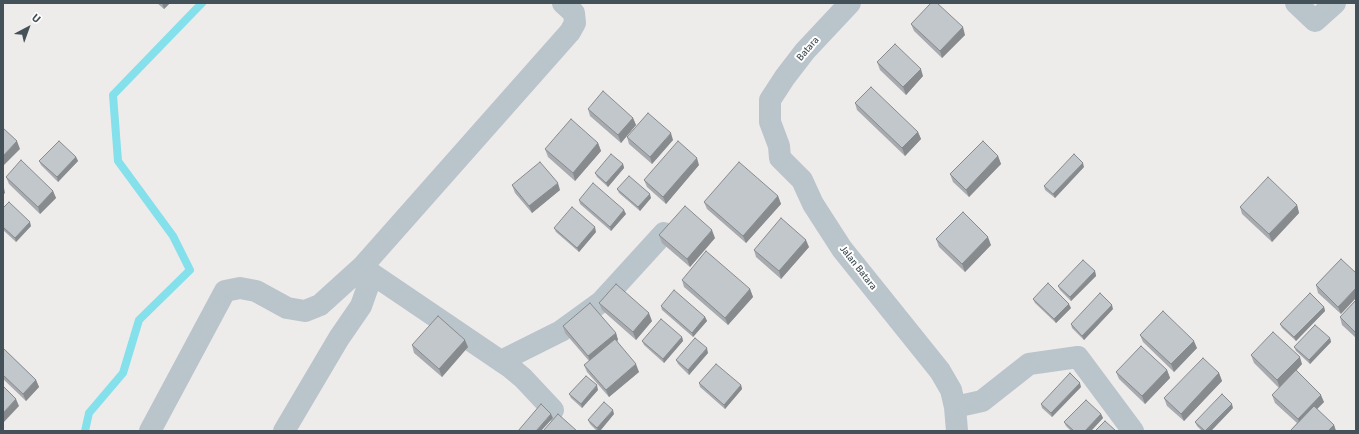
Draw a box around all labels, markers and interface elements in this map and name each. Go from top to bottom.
north arrow [8,8,48,48]
text: U [29,11,43,26]
street label: Batara [794,34,822,64]
street label: Jalan Batara [837,243,879,293]

